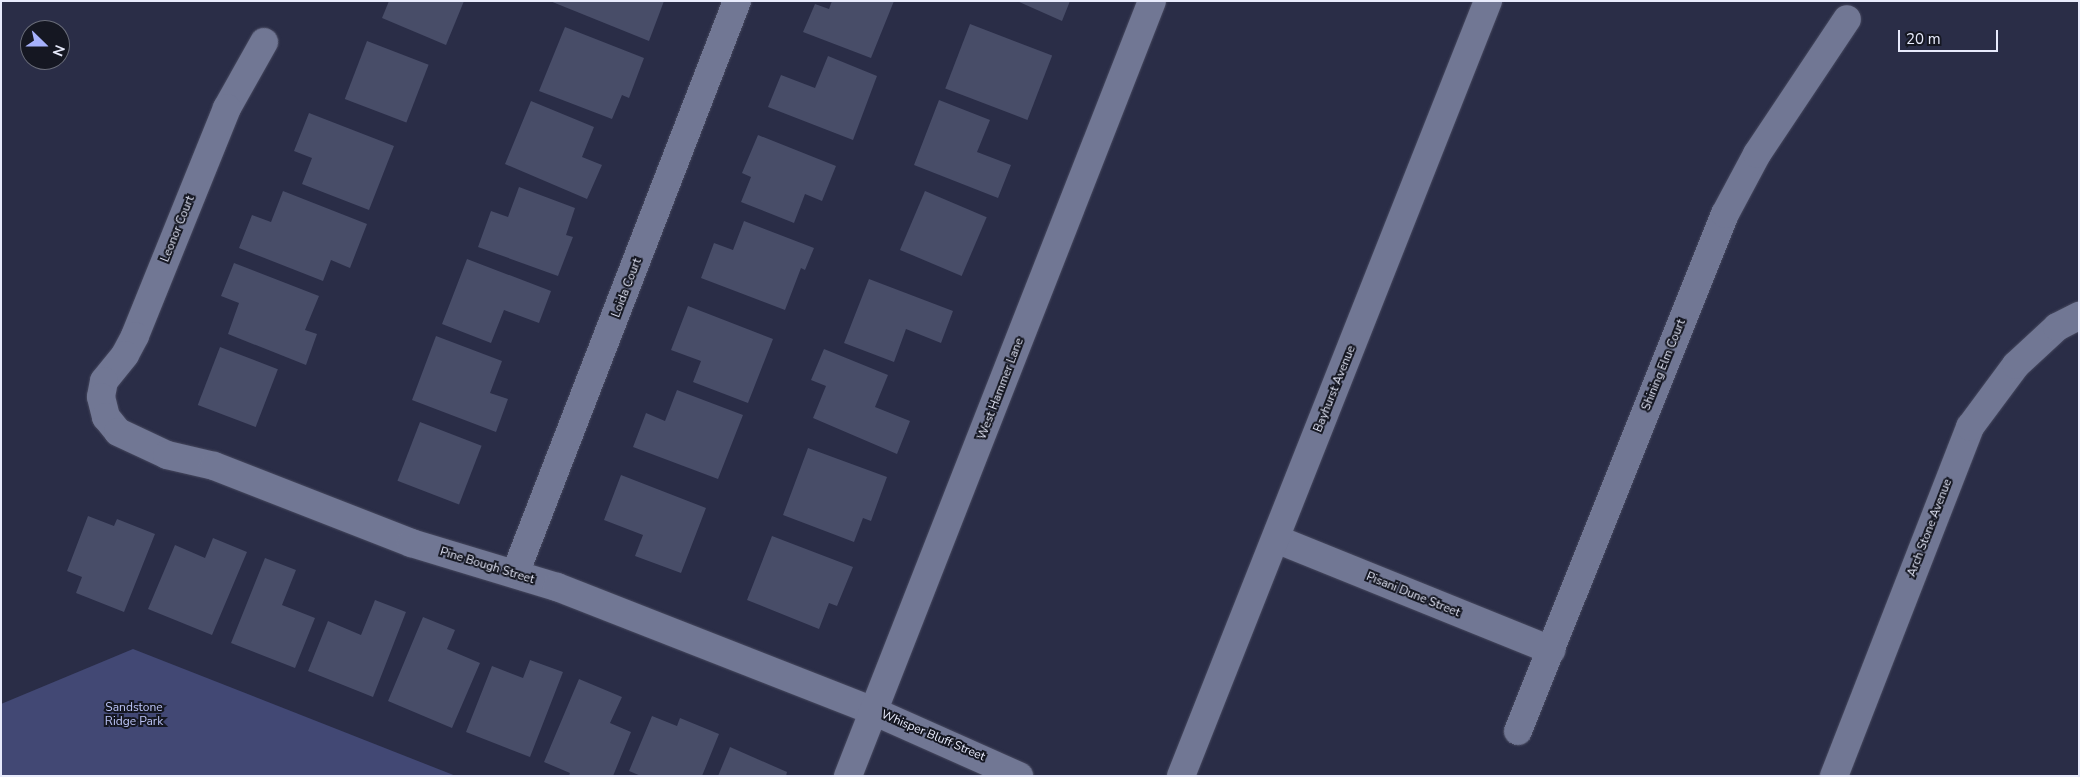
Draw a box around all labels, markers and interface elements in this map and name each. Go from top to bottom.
north arrow [20,20,70,70]
scale bar [1900,20,2000,52]
text: 20 m [1906,29,1941,49]
text: N [48,42,69,59]
street label: Leonor Court [158,194,198,264]
street label: Loida Court [609,256,645,320]
street label: Shining Elm Court [1639,317,1689,413]
street label: West Hammer Lane [975,336,1027,442]
street label: Bayhurst Avenue [1311,344,1359,434]
street label: Arch Stone Avenue [1905,477,1955,579]
street label: Pine Bough Street [438,545,536,587]
street label: Pisani Dune Street [1364,570,1462,620]
park label: Sandstone Ridge Park [105,701,163,729]
street label: Whisper Bluff Street [879,708,987,764]

